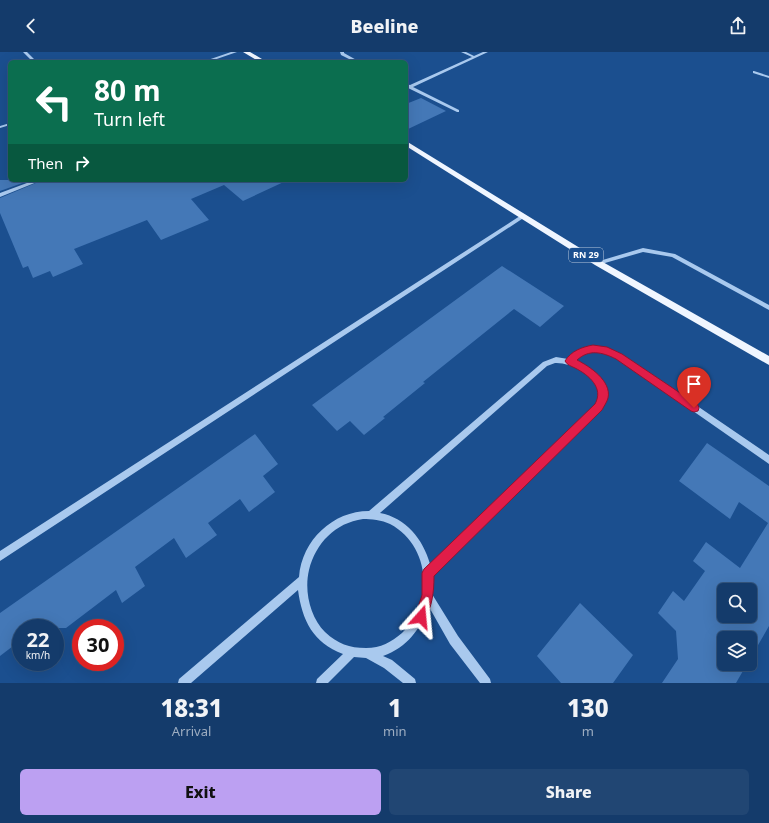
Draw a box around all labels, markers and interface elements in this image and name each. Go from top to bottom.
text: Beeline [351,14,418,38]
icon: back [20,15,42,37]
icon: share [727,15,749,37]
text: 80 m [94,71,161,109]
icon: left [28,76,80,128]
text: Turn left [94,107,165,131]
icon: right [71,152,93,174]
text: Then [28,153,63,173]
road number: RN 29 [569,248,603,262]
pin [677,367,711,408]
icon: arrive [683,373,705,395]
map controls [717,583,757,671]
button: search [717,583,757,623]
position arrow [400,596,442,638]
speed limit sign: 30 [72,619,124,671]
text: 22 [27,626,49,653]
button: layers [717,631,757,671]
text: km/h [26,648,50,662]
text: 18:31 [160,691,223,724]
text: 1 [388,691,402,724]
text: 130 [567,691,609,724]
text: Arrival [172,722,211,740]
text: min [383,722,407,740]
text: m [582,722,594,740]
button: Exit [20,769,381,815]
button: Share [389,769,749,815]

